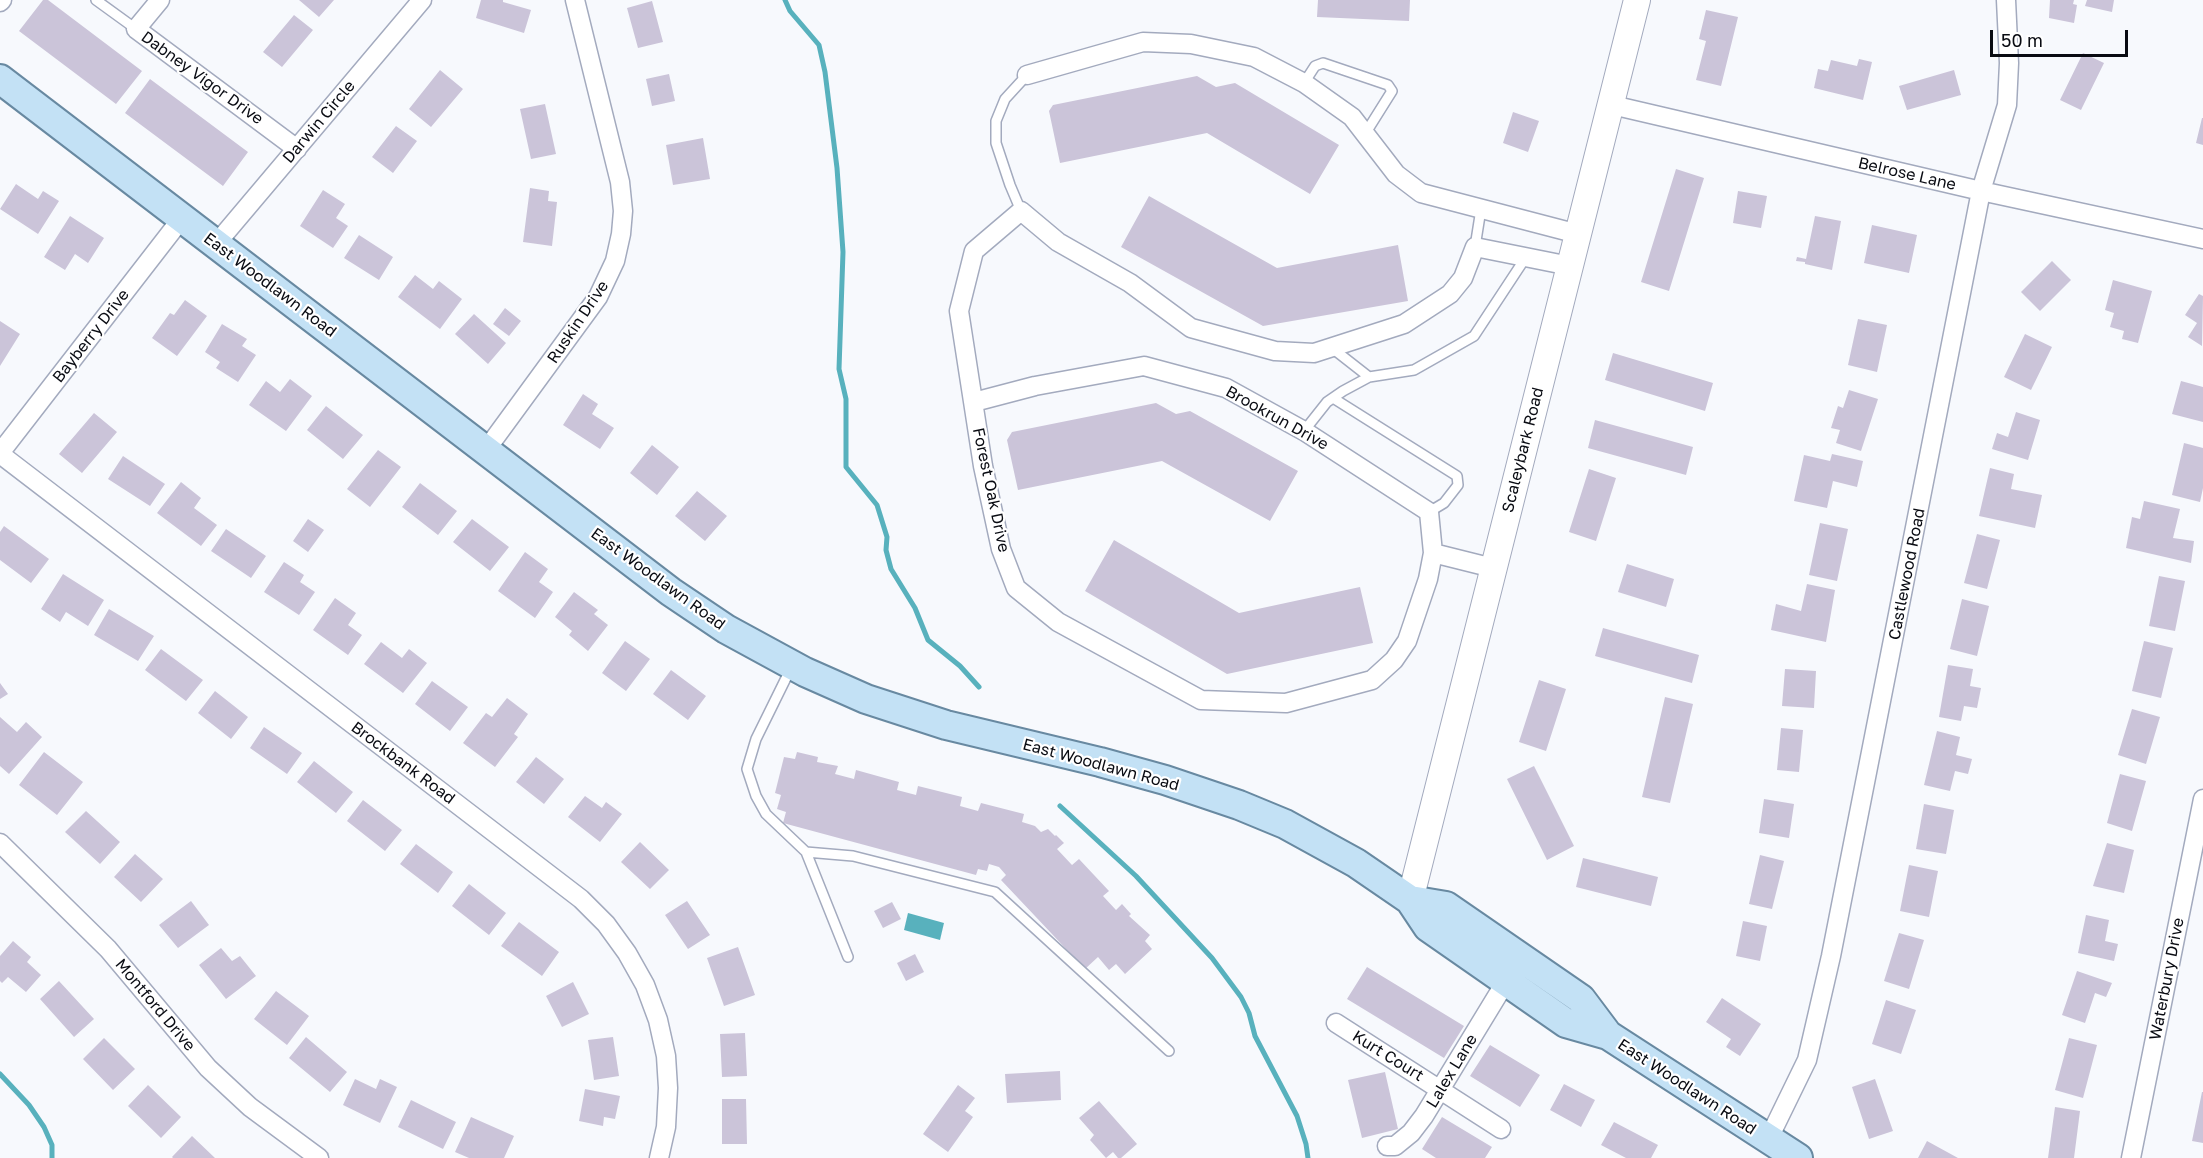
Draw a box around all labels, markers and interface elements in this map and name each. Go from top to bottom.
scale bar [1993,18,2131,56]
street label: Dabney Vigor Drive [137,27,267,129]
text: 50 m [2001,29,2043,51]
street label: Darwin Circle [279,77,359,167]
street label: Belrose Lane [1856,153,1958,195]
street label: East Woodlawn Road [200,229,340,341]
street label: Ruskin Drive [543,277,613,367]
street label: Bayberry Drive [49,286,133,386]
street label: Brookrun Drive [1222,382,1332,454]
street label: Scaleybark Road [1498,385,1548,515]
street label: Forest Oak Drive [968,426,1014,554]
street label: Castlewood Road [1885,506,1929,642]
street label: East Woodlawn Road [587,524,729,634]
street label: Brockbank Road [347,718,459,808]
street label: East Woodlawn Road [1021,735,1181,795]
street label: Waterbury Drive [2146,916,2188,1042]
street label: Montford Drive [111,955,199,1055]
street label: Kurt Court [1349,1027,1427,1085]
street label: Lalex Lane [1423,1031,1481,1111]
street label: East Woodlawn Road [1614,1035,1760,1139]

